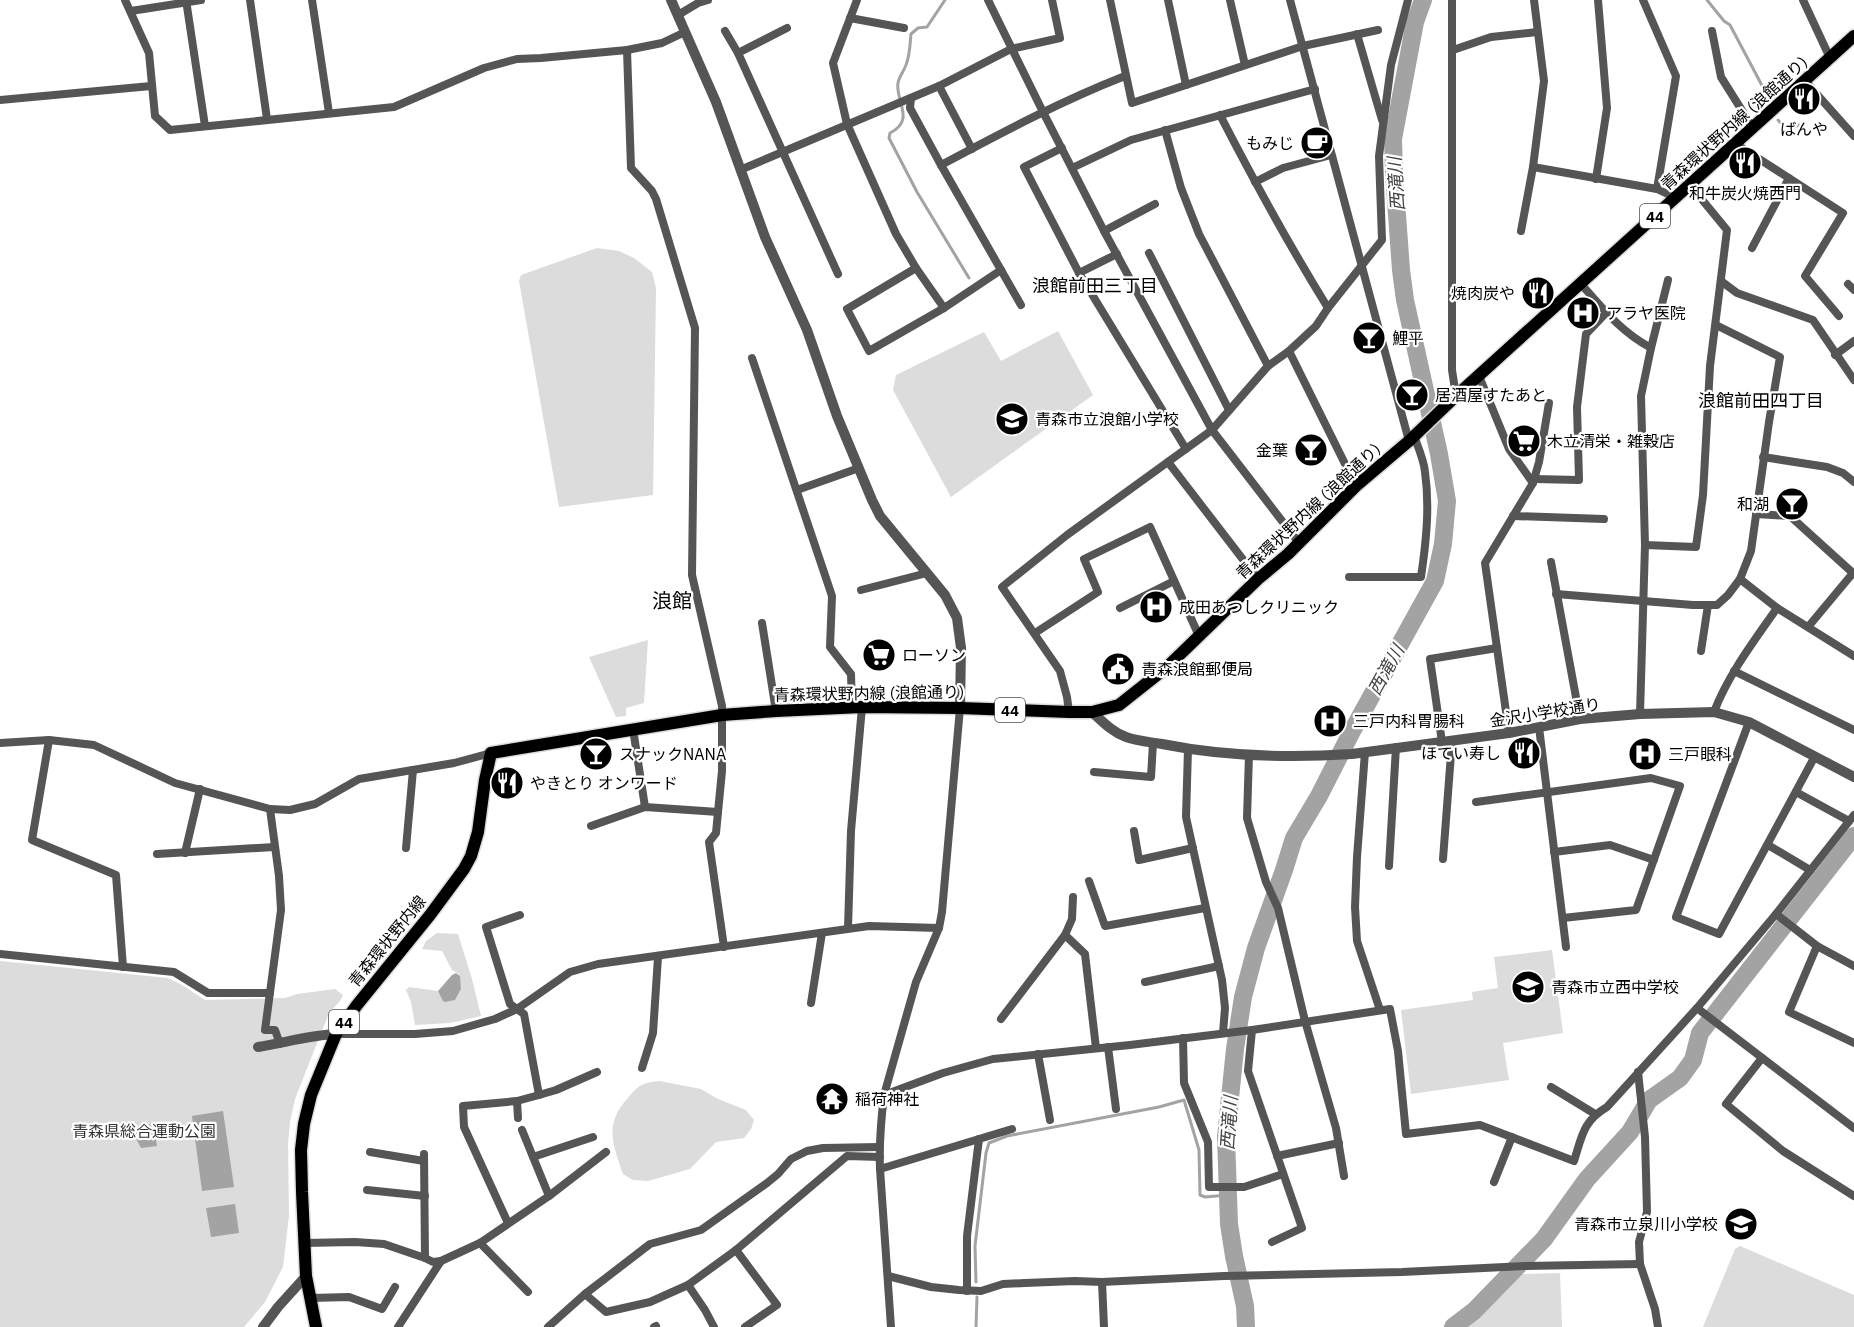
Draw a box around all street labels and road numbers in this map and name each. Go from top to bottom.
street label: 青森環状野内線 (浪館通り) [1657,52,1811,194]
road number: 44 [1640,204,1670,228]
street label: 青森環状野内線 (浪館通り) [1232,439,1384,583]
street label: 青森環状野内線 (浪館通り) [774,681,964,705]
street label: 金沢小学校通り [1488,693,1602,731]
road number: 44 [995,698,1025,722]
street label: 青森環状野内線 [344,891,430,991]
road number: 44 [329,1010,359,1034]

